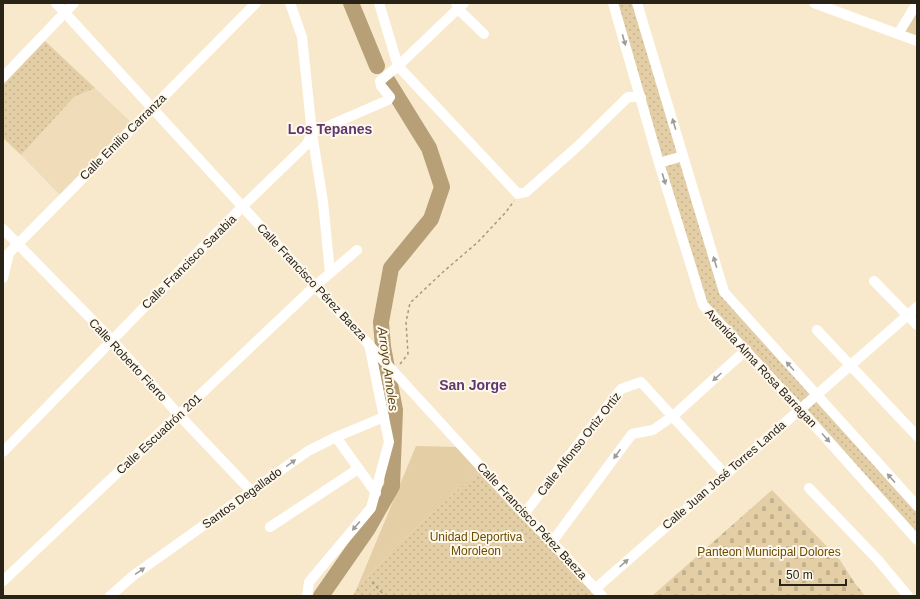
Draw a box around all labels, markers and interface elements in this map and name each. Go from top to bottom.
one-way arrow [621,35,627,47]
street label: Calle Emilio Carranza [77,91,169,183]
one-way arrow [671,118,677,130]
district label: Los Tepanes [288,121,372,137]
one-way arrow [661,173,667,185]
street label: Calle Francisco Sarabia [139,212,239,312]
street label: Calle Francisco Pérez Baeza [254,221,370,344]
one-way arrow [712,256,718,268]
street label: Avenida Alma Rosa Barragan [702,306,820,430]
street label: Calle Roberto Fierro [86,316,170,405]
water label: Arroyo Amoles [375,325,401,413]
one-way arrow [785,361,795,371]
one-way arrow [712,372,722,381]
district label: San Jorge [439,377,507,393]
street label: Calle Alfonso Ortiz Ortiz [534,390,624,498]
street label: Calle Escuadrón 201 [113,391,205,477]
street label: Calle Juan José Torres Landa [660,417,789,532]
one-way arrow [821,433,831,443]
one-way arrow [613,449,621,460]
one-way arrow [286,459,297,467]
street label: Calle Francisco Pérez Baeza [474,460,590,583]
street label: Santos Degallado [200,464,285,532]
one-way arrow [886,472,895,483]
one-way arrow [352,521,361,531]
park label: Unidad Deportiva Moroleon [430,530,523,558]
park label: Panteon Municipal Dolores [697,545,841,559]
one-way arrow [619,558,629,568]
scale bar [780,561,846,587]
one-way arrow [135,567,145,575]
text: 50 m [786,568,813,582]

